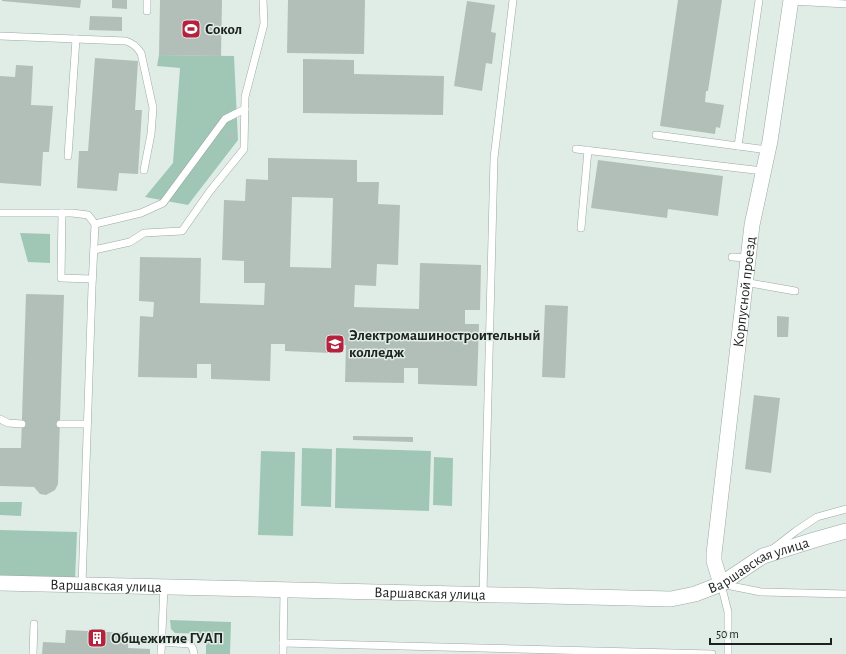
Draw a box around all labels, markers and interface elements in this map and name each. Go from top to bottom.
sports icon: Сокол [180,18,202,40]
place label: Сокол [205,22,242,37]
street label: Корпусной проезд [730,235,758,348]
place label: Электромашиностроительный колледж [349,328,541,360]
school or university icon: Электромашиностроительный колледж [324,333,346,355]
street label: Варшавская улица [706,535,811,596]
street label: Варшавская улица [50,577,162,594]
street label: Варшавская улица [374,584,486,602]
scale bar [710,620,831,646]
building icon: Общежитие ГУАП [86,627,108,649]
text: 50 m [716,628,739,640]
place label: Общежитие ГУАП [111,631,223,646]

